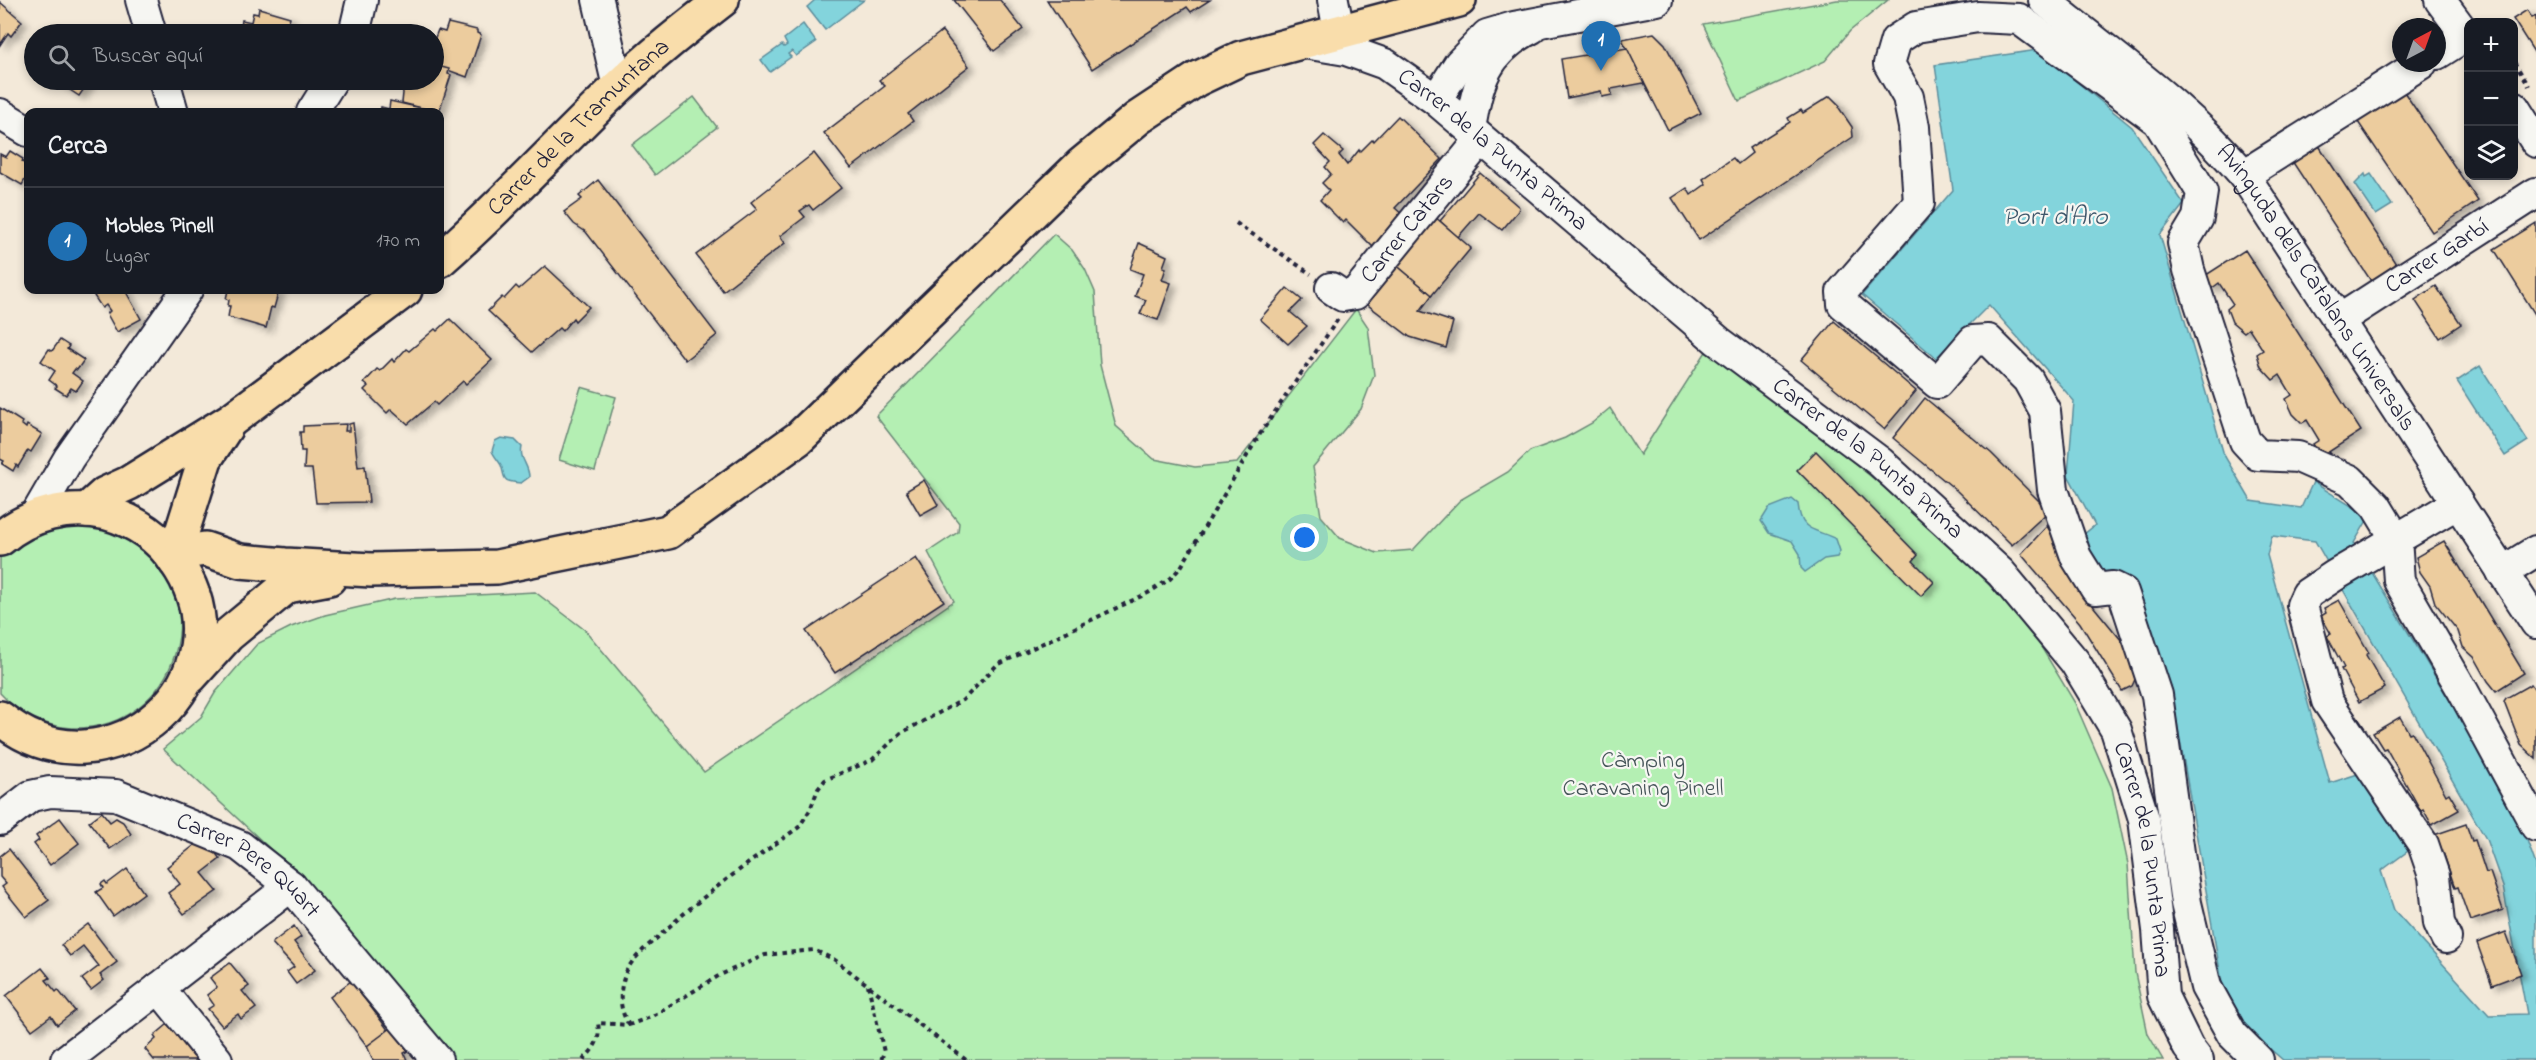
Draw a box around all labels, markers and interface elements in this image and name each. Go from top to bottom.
north arrow [2392,18,2446,72]
map controls [2464,18,2518,180]
button: + [2464,18,2518,72]
pin: 1 [1582,22,1620,71]
search box [24,24,444,90]
street label: Carrer de la Tramuntana [480,30,678,225]
icon: search [45,41,78,74]
text: Buscar aquí [93,41,203,73]
street label: Carrer de la Punta Prima [1390,60,1596,240]
button: − [2464,72,2518,126]
button: layers [2464,126,2518,180]
text: Cerca [48,128,108,166]
street label: Avinguda dels Catalans Universals [2207,136,2424,439]
street label: Carrer Catars [1352,167,1463,292]
water label: Port d'Aro [2002,199,2109,237]
street label: Carrer Garbí [2378,210,2496,303]
text: Mobles Pinell [105,211,214,243]
text: 1 [64,227,71,256]
text: 170 m [376,227,420,256]
text: Lugar [105,243,150,272]
street label: Carrer de la Punta Prima [1764,369,1971,548]
your location [1290,523,1319,552]
street label: Carrer de la Punta Prima [2103,737,2179,979]
park label: Càmping Caravaning Pinell [1563,744,1723,807]
street label: Carrer Pere Quart [171,804,329,926]

